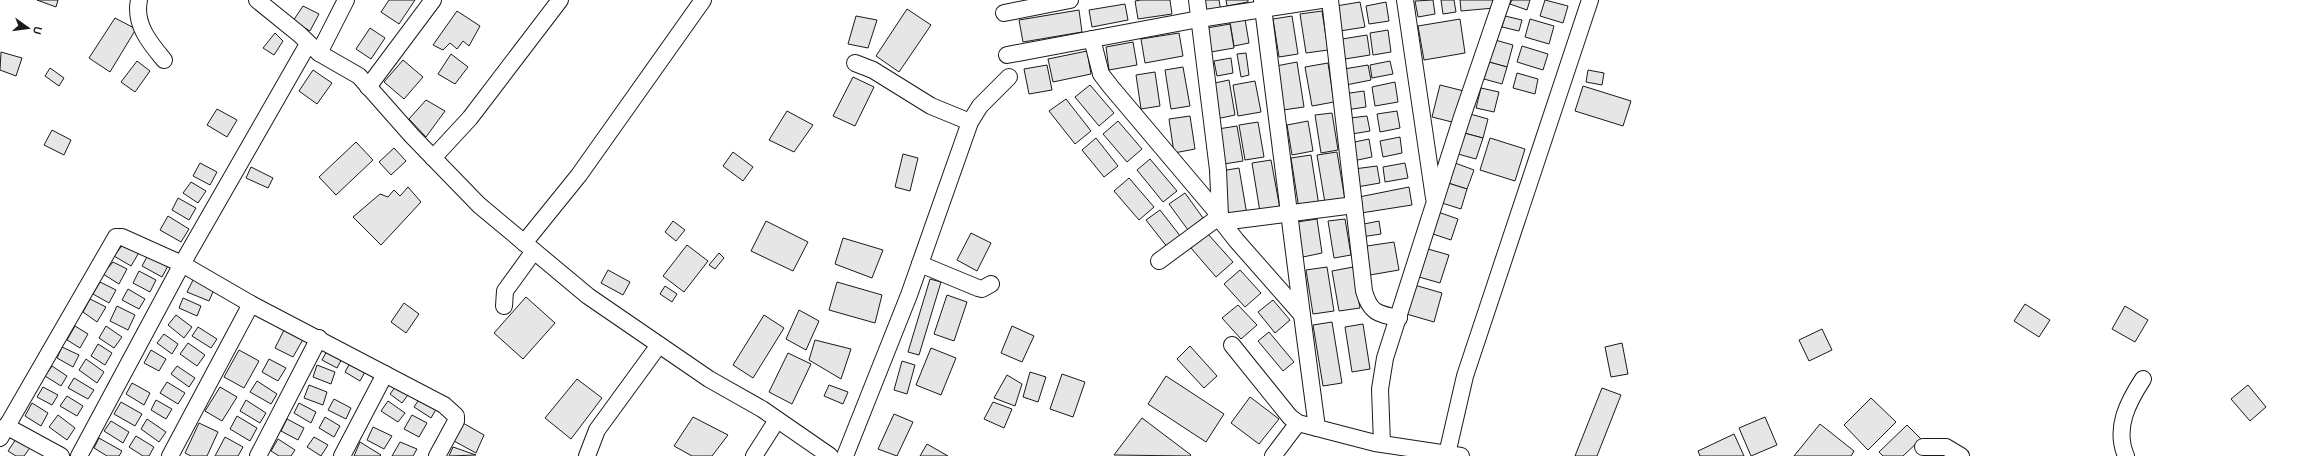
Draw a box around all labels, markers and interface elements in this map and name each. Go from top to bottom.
north arrow [8,8,48,48]
text: U [30,25,44,36]

